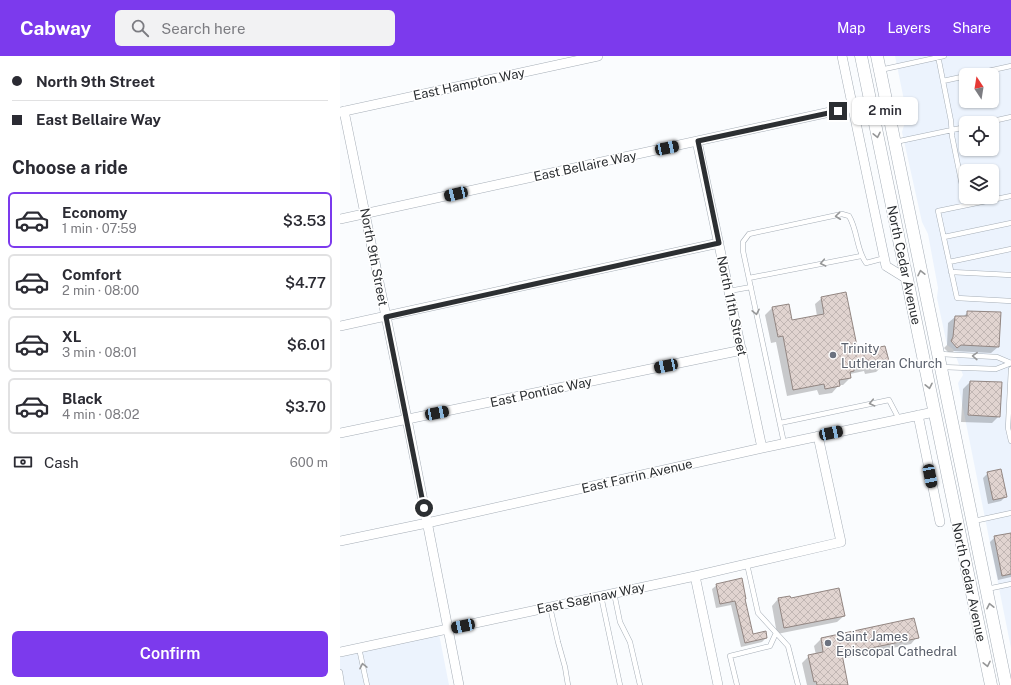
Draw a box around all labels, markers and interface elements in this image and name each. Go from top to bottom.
search box [115,10,395,46]
text: Cabway [20,17,91,39]
icon: search [129,17,151,39]
text: Search here [161,20,245,37]
text: Map [837,20,865,36]
text: Layers [887,20,931,36]
text: Share [953,20,991,36]
street label: East Hampton Way [412,65,526,103]
north arrow [959,68,999,108]
map controls [959,68,999,204]
text: North 9th Street [36,73,155,90]
callout: 2 min [852,97,918,125]
route end [829,102,847,120]
text: 2 min [868,103,902,118]
text: East Bellaire Way [36,111,161,128]
button: locate [959,116,999,156]
one-way arrow [873,132,881,139]
car [654,140,680,156]
street label: East Bellaire Way [532,148,638,184]
text: Choose a ride [12,157,128,178]
button: layers [959,164,999,204]
car [443,185,469,203]
icon: car [14,202,50,238]
text: Economy [62,204,127,221]
street label: North Cedar Avenue [884,204,924,326]
street label: North 9th Street [357,207,391,307]
one-way arrow [835,211,841,220]
text: $3.53 [283,212,326,229]
text: 1 min · 07:59 [62,221,137,236]
street label: North 11th Street [714,255,750,357]
one-way arrow [819,259,826,267]
icon: car [14,264,50,300]
text: Comfort [62,266,122,283]
one-way arrow [918,269,926,276]
text: $4.77 [285,274,326,291]
text: 2 min · 08:00 [62,283,139,298]
one-way arrow [751,309,759,315]
icon: car [14,326,50,362]
text: XL [62,328,81,345]
text: $6.01 [287,336,326,353]
place label: Trinity Lutheran Church [841,341,942,371]
text: 3 min · 08:01 [62,345,137,360]
marker: Trinity Lutheran Church [828,350,838,360]
one-way arrow [972,351,978,360]
car [653,358,679,374]
street label: East Pontiac Way [489,374,593,410]
one-way arrow [924,383,932,389]
icon: car [14,388,50,424]
text: Black [62,390,102,407]
text: $3.70 [285,398,326,415]
one-way arrow [869,399,876,407]
car [424,405,450,421]
text: 4 min · 08:02 [62,407,140,422]
car [818,425,844,441]
icon: cash [12,451,34,473]
text: Cash [44,454,79,471]
text: 600 m [290,455,328,470]
street label: East Farrin Avenue [580,456,694,496]
car [922,463,938,489]
route start [415,499,433,517]
street label: North Cedar Avenue [949,521,989,643]
street label: East Saginaw Way [536,579,646,617]
one-way arrow [986,603,995,609]
car [450,618,476,634]
place label: Saint James Episcopal Cathedral [836,629,957,659]
button: Confirm [12,631,328,677]
marker: Saint James Episcopal Cathedral [823,638,833,648]
one-way arrow [982,661,990,667]
one-way arrow [360,663,368,670]

